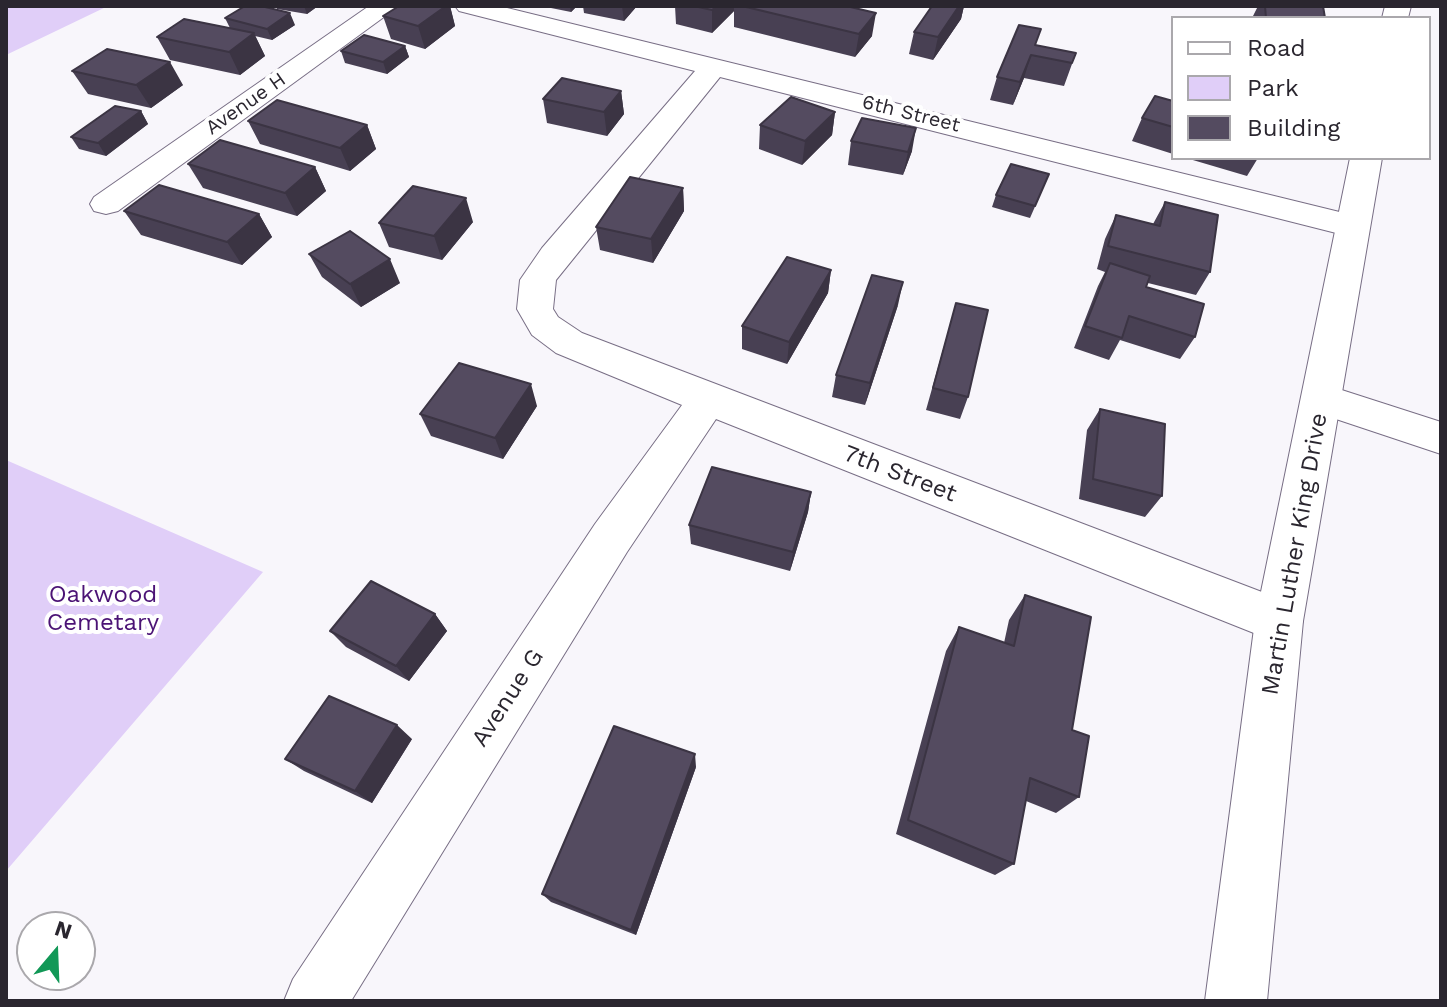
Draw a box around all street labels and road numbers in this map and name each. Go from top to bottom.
street label: Avenue H [201,68,291,140]
street label: 6th Street [860,90,962,138]
street label: Martin Luther King Drive [1256,411,1334,697]
street label: 7th Street [839,439,961,509]
street label: Avenue G [466,644,550,752]

